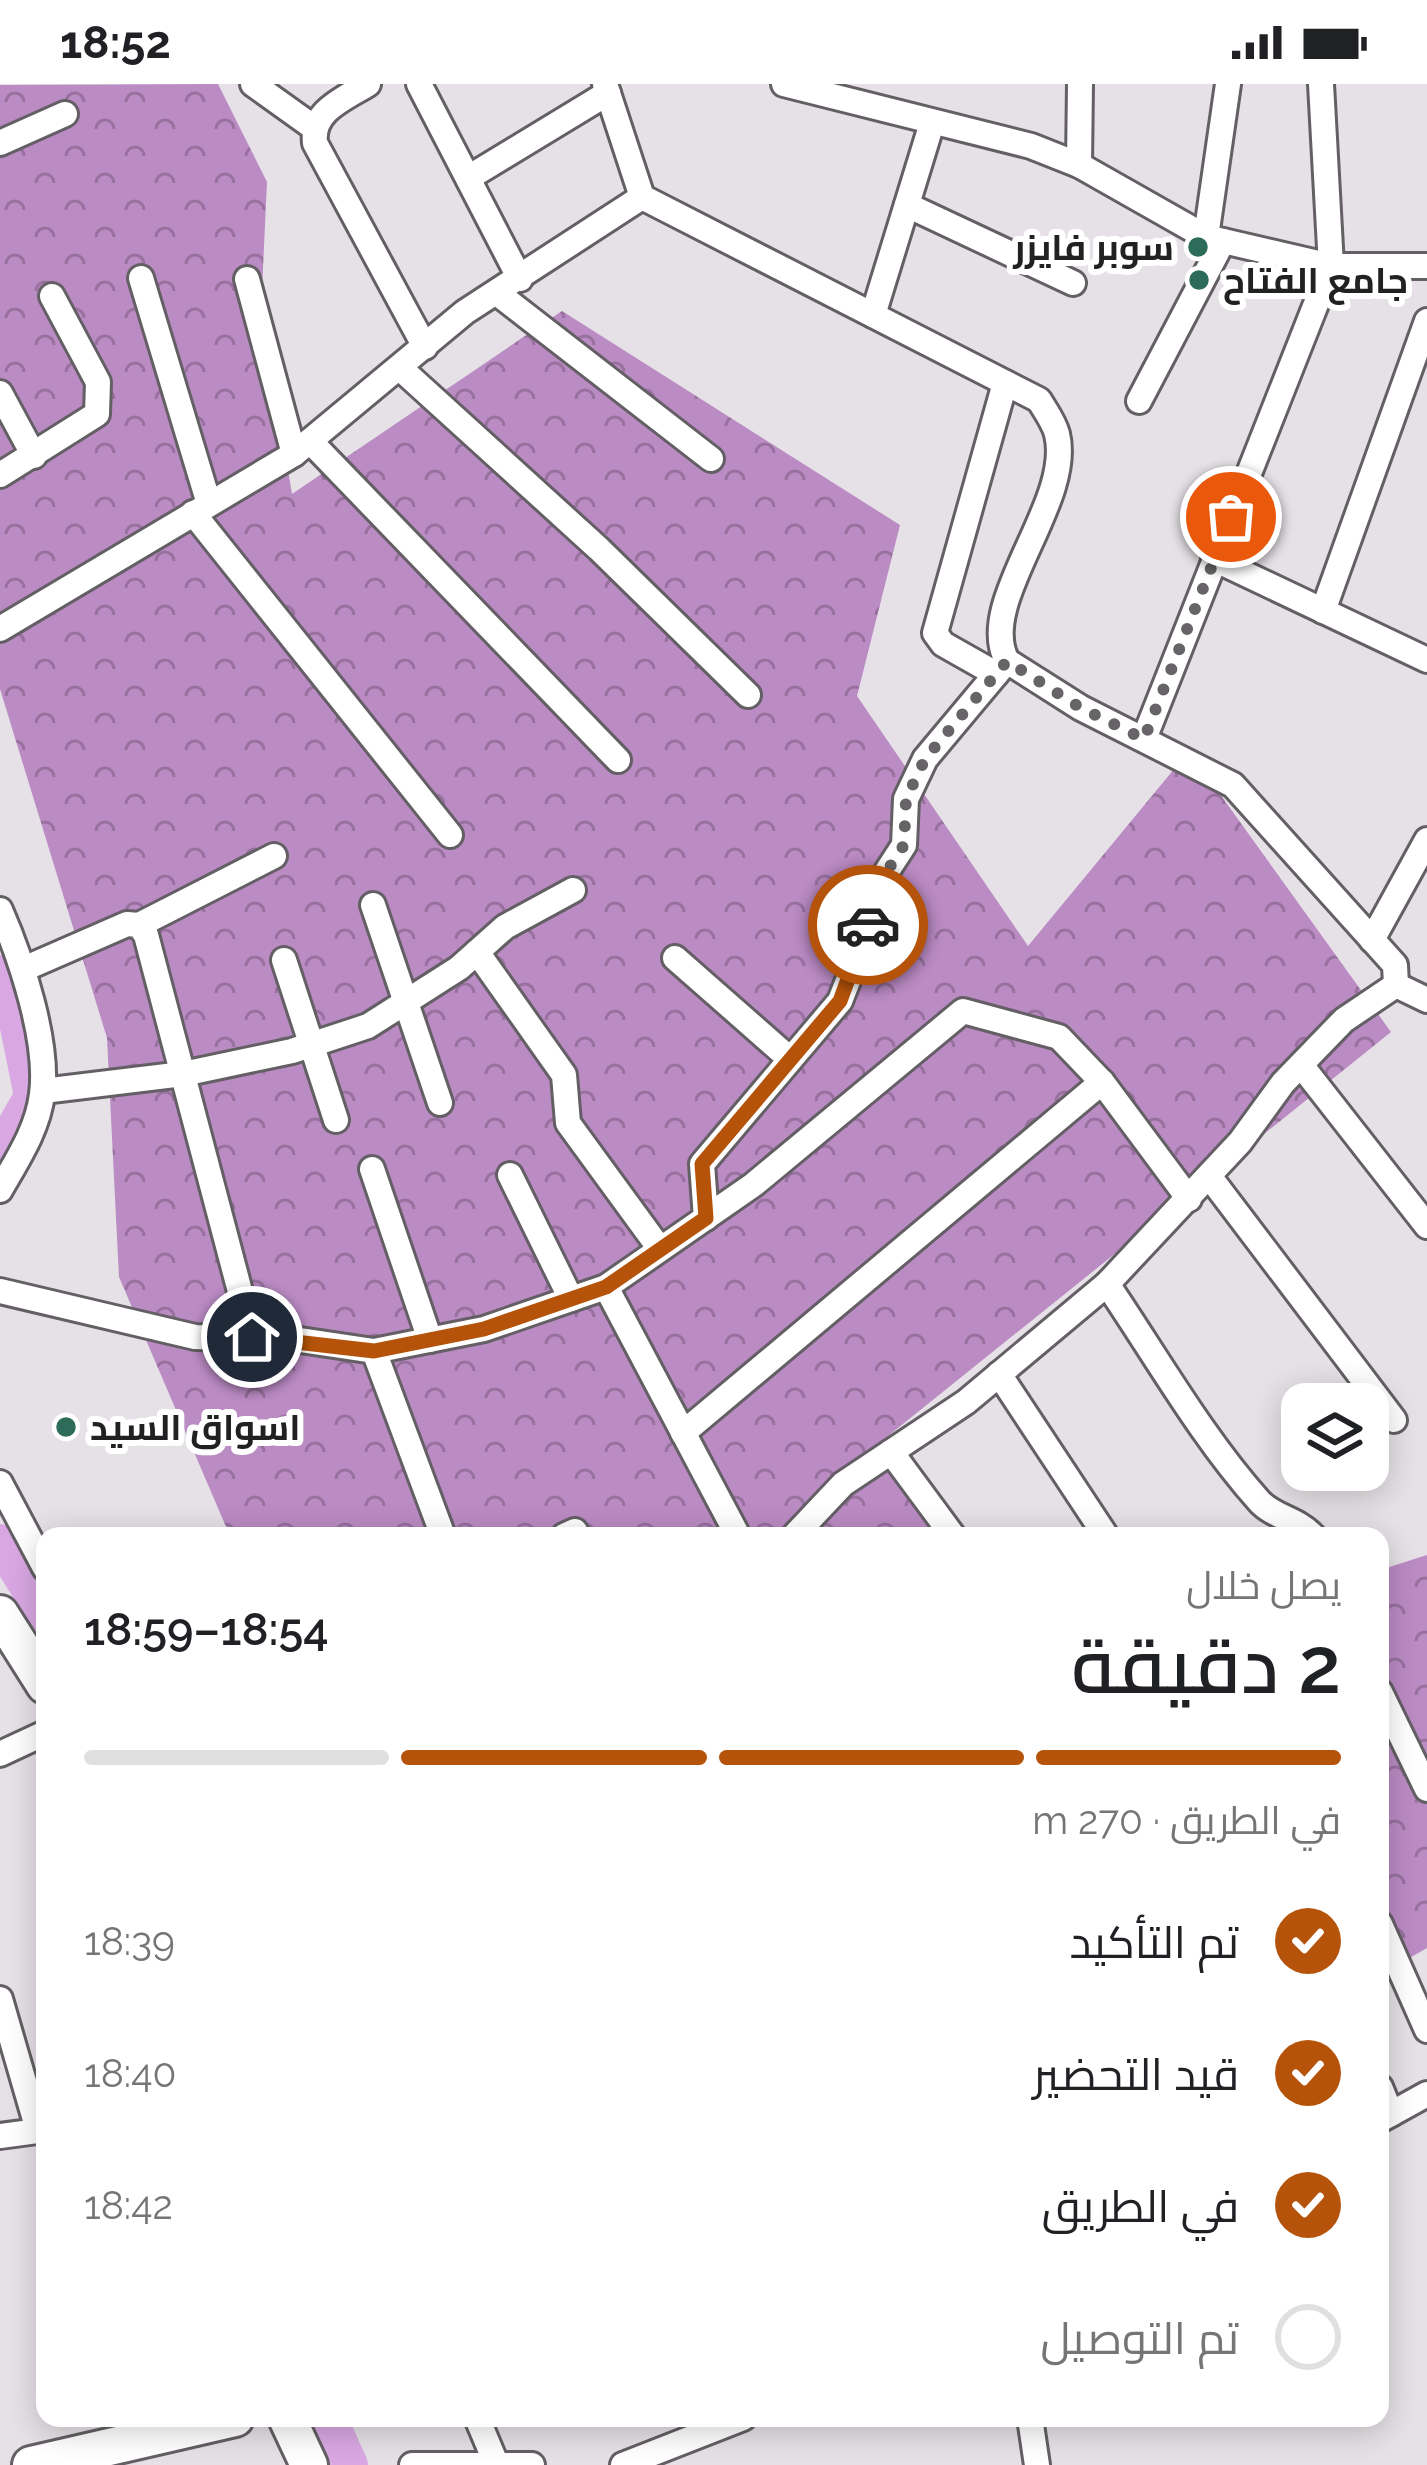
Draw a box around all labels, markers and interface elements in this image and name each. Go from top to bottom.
text: 18:52 [60,16,171,69]
place label: سوبر فايزر [1013,226,1174,269]
marker: سوبر فايزر [1185,234,1211,260]
place label: جامع الفتاح [1223,259,1408,305]
marker: جامع الفتاح [1186,267,1212,293]
pin [1180,466,1282,568]
icon: bag [1198,484,1264,550]
courier [808,865,928,985]
icon: car [835,892,901,958]
pin [201,1286,303,1388]
icon: home [219,1304,285,1370]
map controls [1281,1383,1389,1491]
button: layers [1281,1383,1389,1491]
place label: اسواق السيد [90,1406,301,1450]
marker: اسواق السيد [53,1414,79,1440]
text: يصل خلال [1186,1562,1341,1608]
text: 18:54–18:59 [84,1603,329,1656]
text: 2 دقيقة [1071,1620,1341,1711]
text: في الطريق · 270 m [1032,1797,1341,1843]
icon: check [1275,1908,1341,1974]
text: تم التأكيد [1069,1916,1239,1969]
text: 18:39 [84,1918,175,1964]
icon: check [1275,2040,1341,2106]
text: قيد التحضير [1033,2048,1239,2101]
text: 18:40 [84,2050,176,2096]
icon: check [1275,2172,1341,2238]
text: في الطريق [1042,2180,1239,2233]
text: 18:42 [84,2182,173,2228]
text: تم التوصيل [1041,2312,1239,2365]

